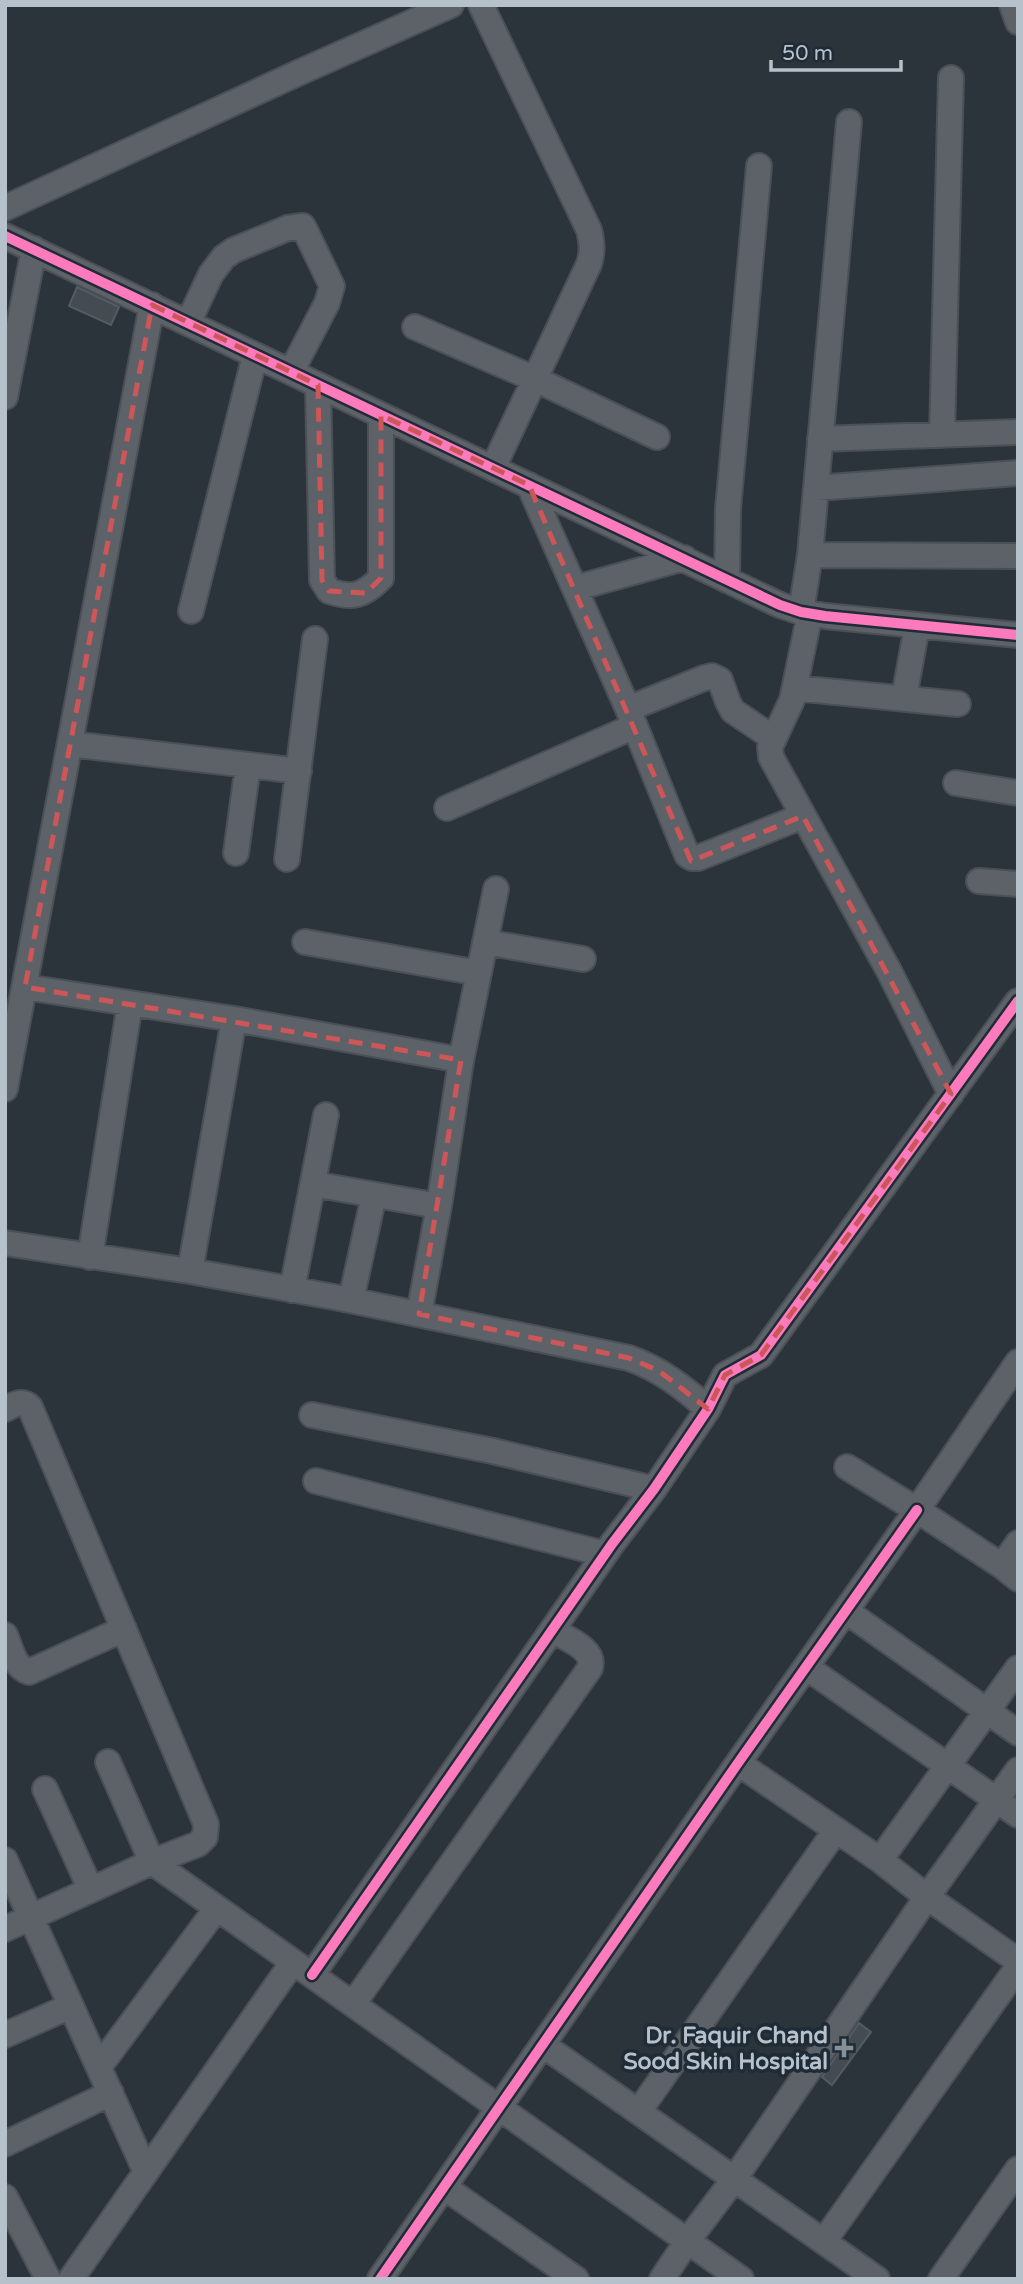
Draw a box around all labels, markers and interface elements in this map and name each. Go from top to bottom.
scale bar [771,28,900,72]
text: 50 m [782,41,833,66]
place label: Dr. Faquir Chand Sood Skin Hospital [623,2022,828,2076]
marker: Dr. Faquir Chand Sood Skin Hospital [834,2038,854,2058]

